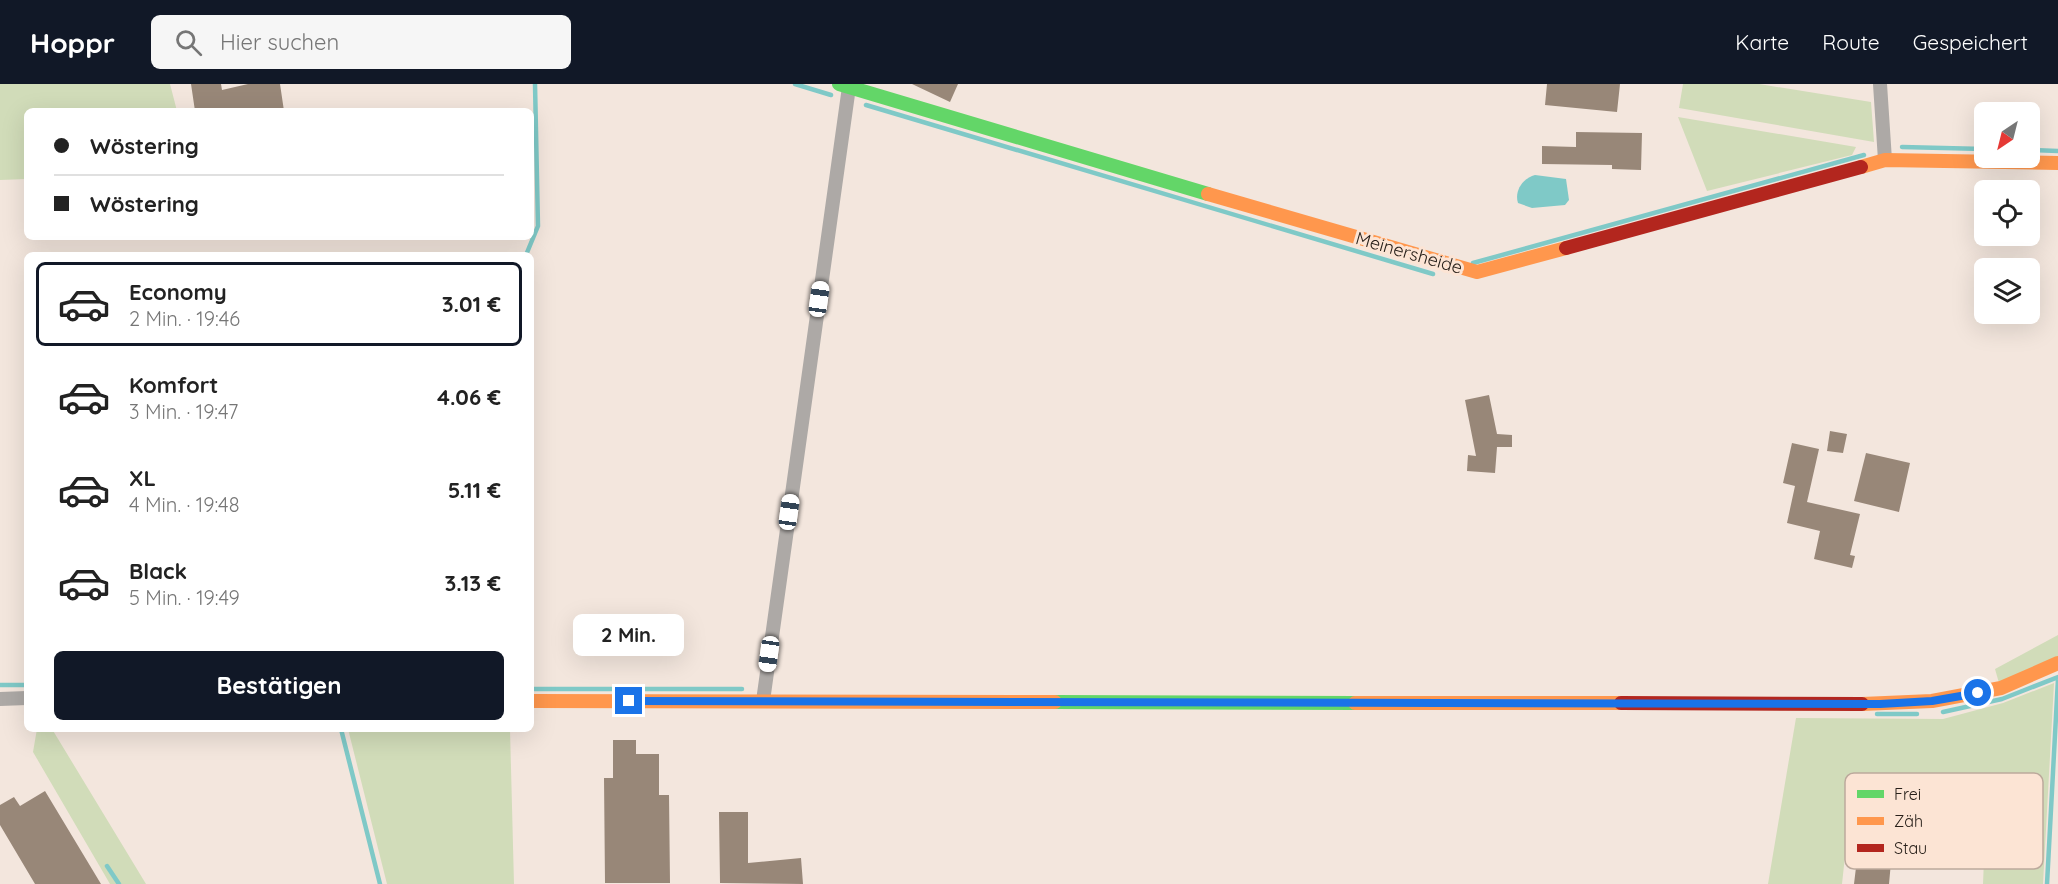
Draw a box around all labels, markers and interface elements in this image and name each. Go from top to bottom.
search box [151,15,571,69]
text: Hoppr [30,25,115,60]
icon: search [172,26,205,59]
text: Hier suchen [220,28,339,56]
text: Karte [1735,29,1789,55]
text: Route [1822,29,1880,55]
text: Gespeichert [1913,29,2028,55]
north arrow [1974,102,2040,168]
map controls [1974,102,2040,324]
text: Wöstering [90,132,199,160]
button: locate [1974,180,2040,246]
text: Wöstering [90,190,199,218]
street label: Meinersheide [1353,226,1465,279]
button: layers [1974,258,2040,324]
icon: car [57,277,111,331]
text: Economy [129,278,227,306]
car [808,280,830,318]
text: 3.01 € [442,290,501,318]
text: 2 Min. · 19:46 [129,306,240,331]
icon: car [57,370,111,424]
text: Komfort [129,371,218,399]
text: 4.06 € [437,383,501,411]
text: 3 Min. · 19:47 [129,399,238,424]
icon: car [57,463,111,517]
text: XL [129,464,156,492]
text: 5.11 € [448,476,501,504]
text: 4 Min. · 19:48 [129,492,239,517]
car [778,493,800,531]
icon: car [57,556,111,610]
text: Black [129,557,187,585]
text: 3.13 € [444,569,501,597]
text: 5 Min. · 19:49 [129,585,240,610]
callout: 2 Min. [574,614,684,656]
text: 2 Min. [601,622,656,647]
car [758,635,780,673]
button: Bestätigen [54,651,504,720]
route start [1964,679,1991,706]
route end [615,687,642,714]
legend [1845,773,2043,869]
text: Frei [1894,784,1921,804]
text: Zäh [1894,811,1923,831]
text: Stau [1894,838,1927,858]

